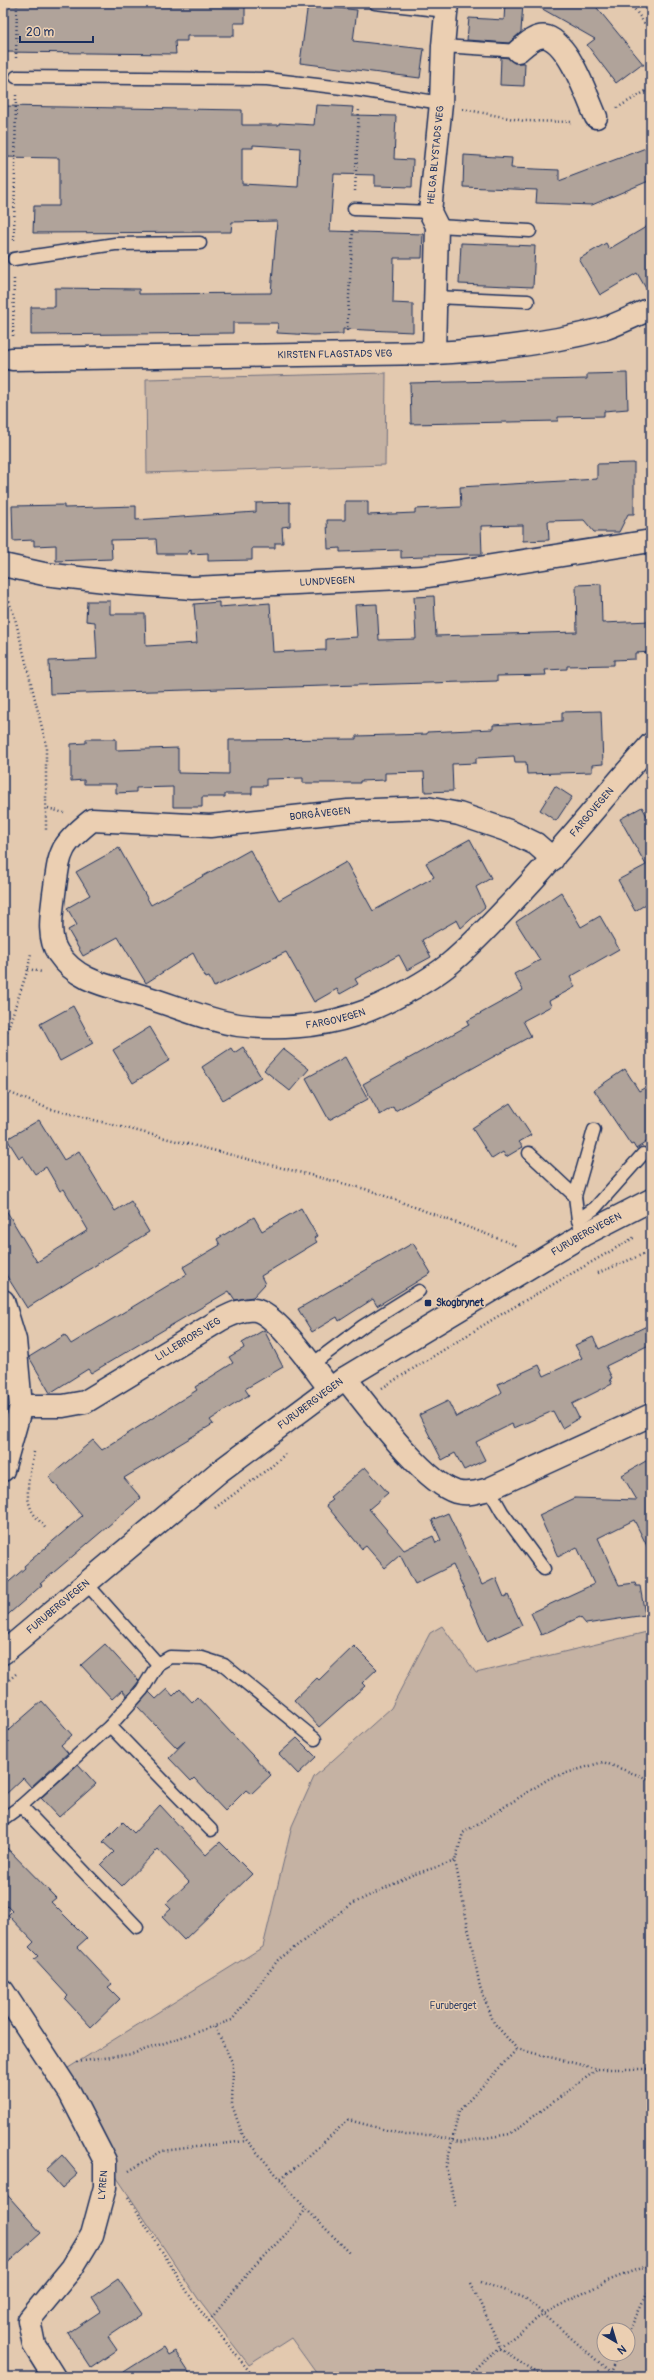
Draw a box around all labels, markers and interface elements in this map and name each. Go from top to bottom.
scale bar [20,18,93,44]
text: 20 m [26,25,55,40]
street label: HELGA BLYSTADS VEG [425,105,447,205]
street label: KIRSTEN FLAGSTADS VEG [277,348,393,361]
street label: LUNDVEGEN [299,574,355,589]
street label: FARGOVEGEN [568,785,617,839]
street label: BORGÅVEGEN [289,803,351,823]
street label: FARGOVEGEN [305,1006,367,1031]
street label: FURUBERGVEGEN [549,1210,624,1259]
place label: Skogbrynet [436,1297,485,1309]
marker: Skogbrynet [423,1298,433,1308]
street label: LILLEBRORS VEG [153,1315,223,1364]
street label: FURUBERGVEGEN [275,1375,346,1432]
street label: FURUBERGVEGEN [24,1577,92,1637]
park label: Furuberget [429,2000,477,2012]
street label: LYREN [96,2170,110,2200]
north arrow [596,2322,636,2362]
text: N [614,2342,629,2357]

